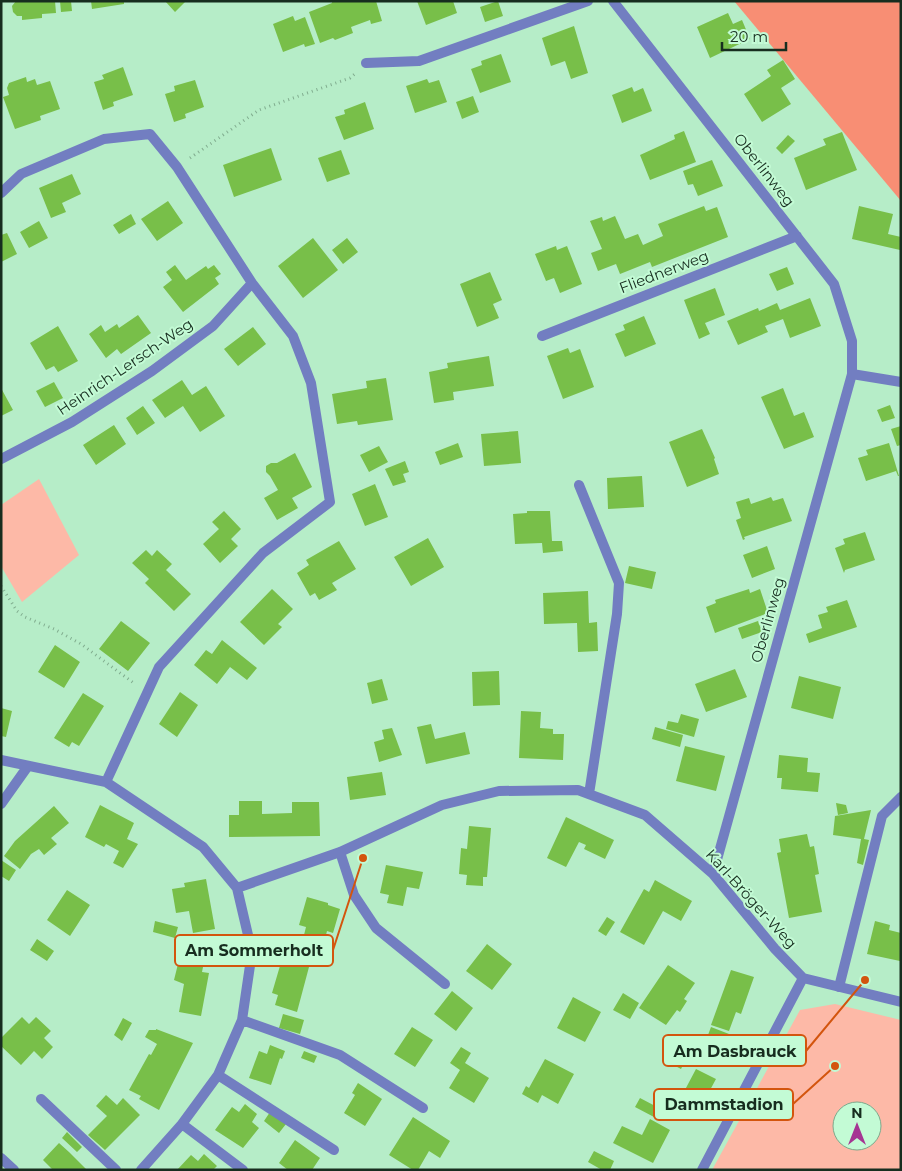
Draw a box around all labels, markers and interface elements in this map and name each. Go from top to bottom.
scale bar [722,20,786,52]
text: 20 m [730,27,768,46]
street label: Oberlinweg [730,129,799,210]
street label: Fliednerweg [616,246,711,297]
street label: Heinrich-Lersch-Weg [53,314,196,419]
street label: Oberlinweg [746,575,789,665]
street label: Karl-Bröger-Weg [702,845,801,952]
callout: Am Sommerholt [175,935,333,966]
text: Am Sommerholt [184,941,323,960]
callout: Am Dasbrauck [663,1035,806,1066]
text: Am Dasbrauck [672,1042,797,1061]
callout: Dammstadion [654,1089,793,1120]
text: Dammstadion [664,1095,784,1114]
north arrow [832,1101,882,1151]
text: N [851,1104,863,1122]

